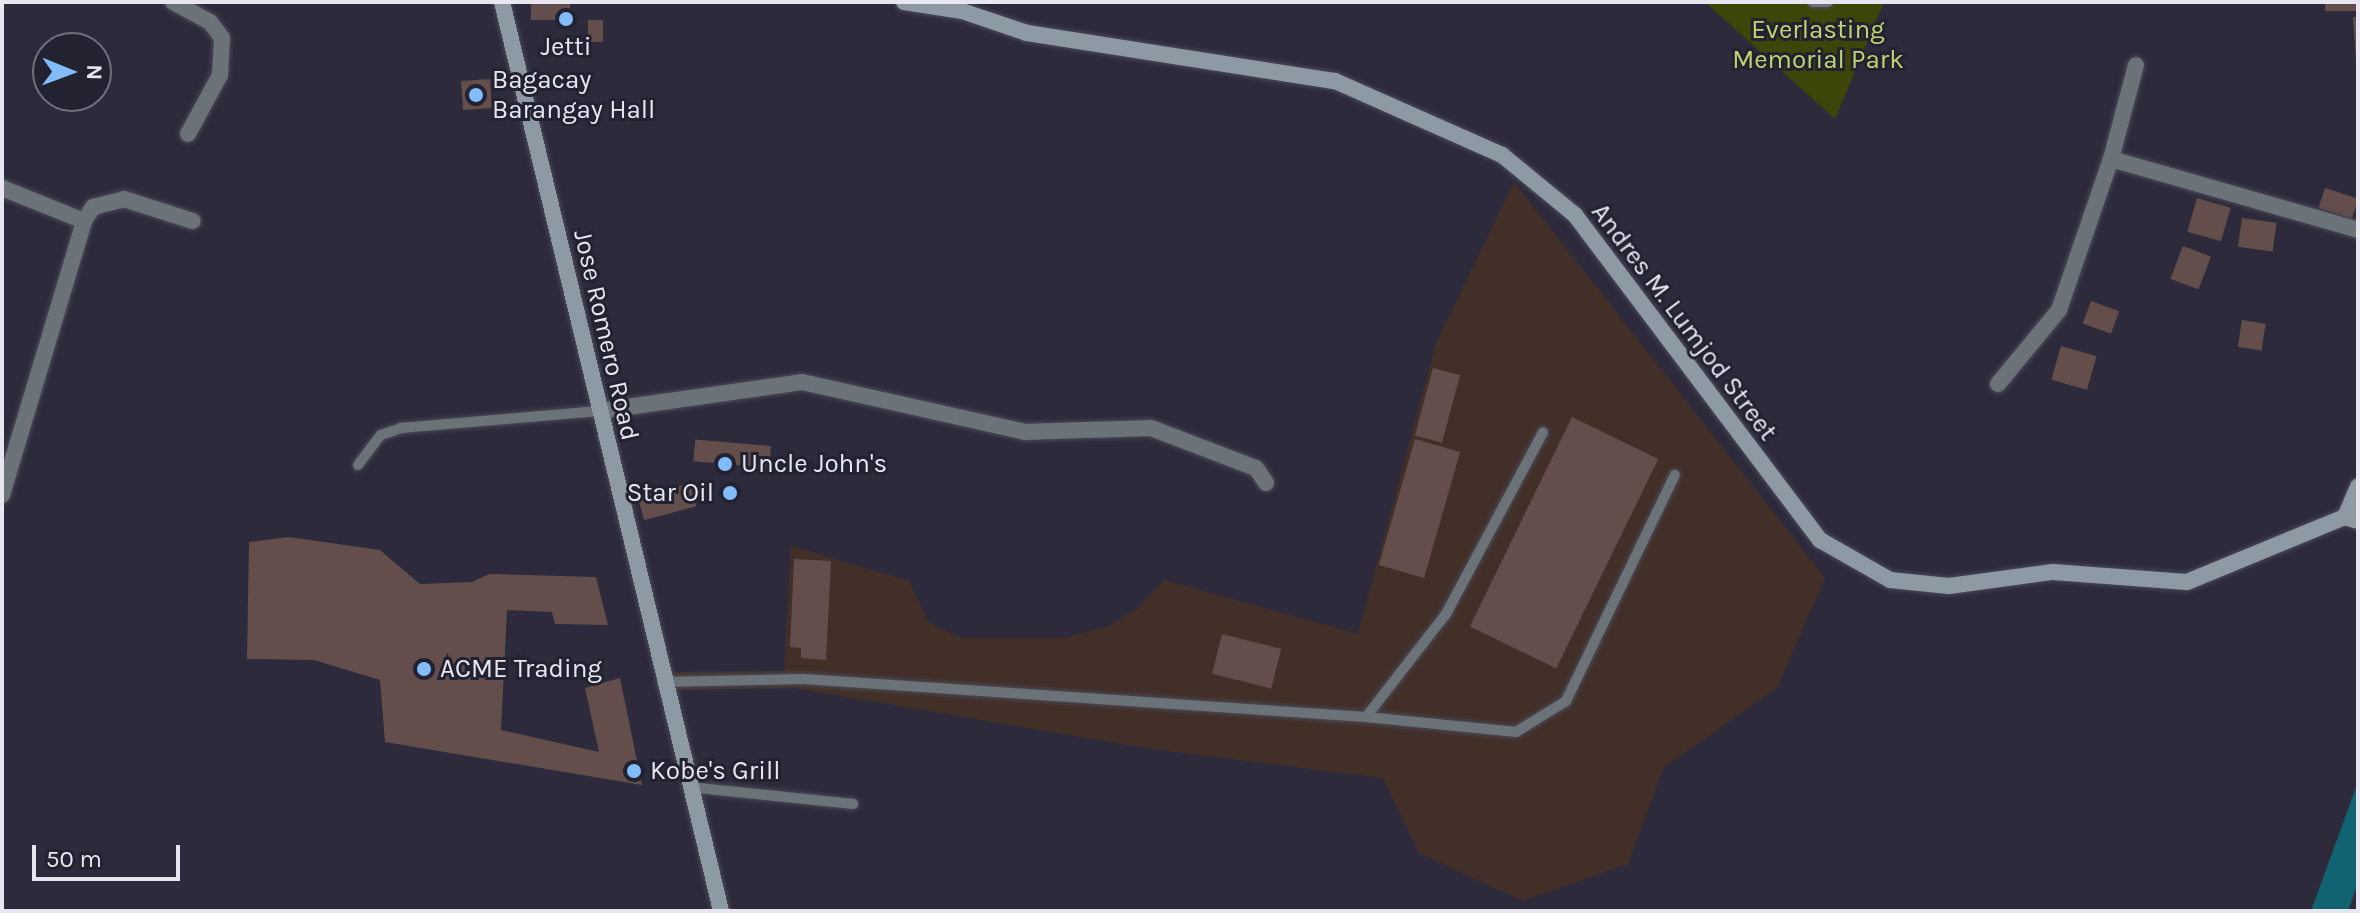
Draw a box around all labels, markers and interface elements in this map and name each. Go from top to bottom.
marker: Jetti [557,10,575,28]
park label: Everlasting Memorial Park [1732,14,1904,76]
place label: Jetti [540,31,592,63]
north arrow [32,32,112,112]
text: N [81,64,107,81]
place label: Bagacay Barangay Hall [492,64,655,126]
marker: Bagacay Barangay Hall [467,86,485,104]
street label: Andres M. Lumjod Street [1585,197,1783,447]
street label: Jose Romero Road [567,227,645,443]
place label: Uncle John's [741,448,887,480]
marker: Uncle John's [716,455,734,473]
place label: Star Oil [627,477,714,509]
marker: Star Oil [721,484,739,502]
place label: ACME Trading [440,653,602,685]
marker: ACME Trading [415,660,433,678]
place label: Kobe's Grill [650,755,781,787]
marker: Kobe's Grill [625,762,643,780]
scale bar [36,829,184,879]
text: 50 m [46,845,102,873]

